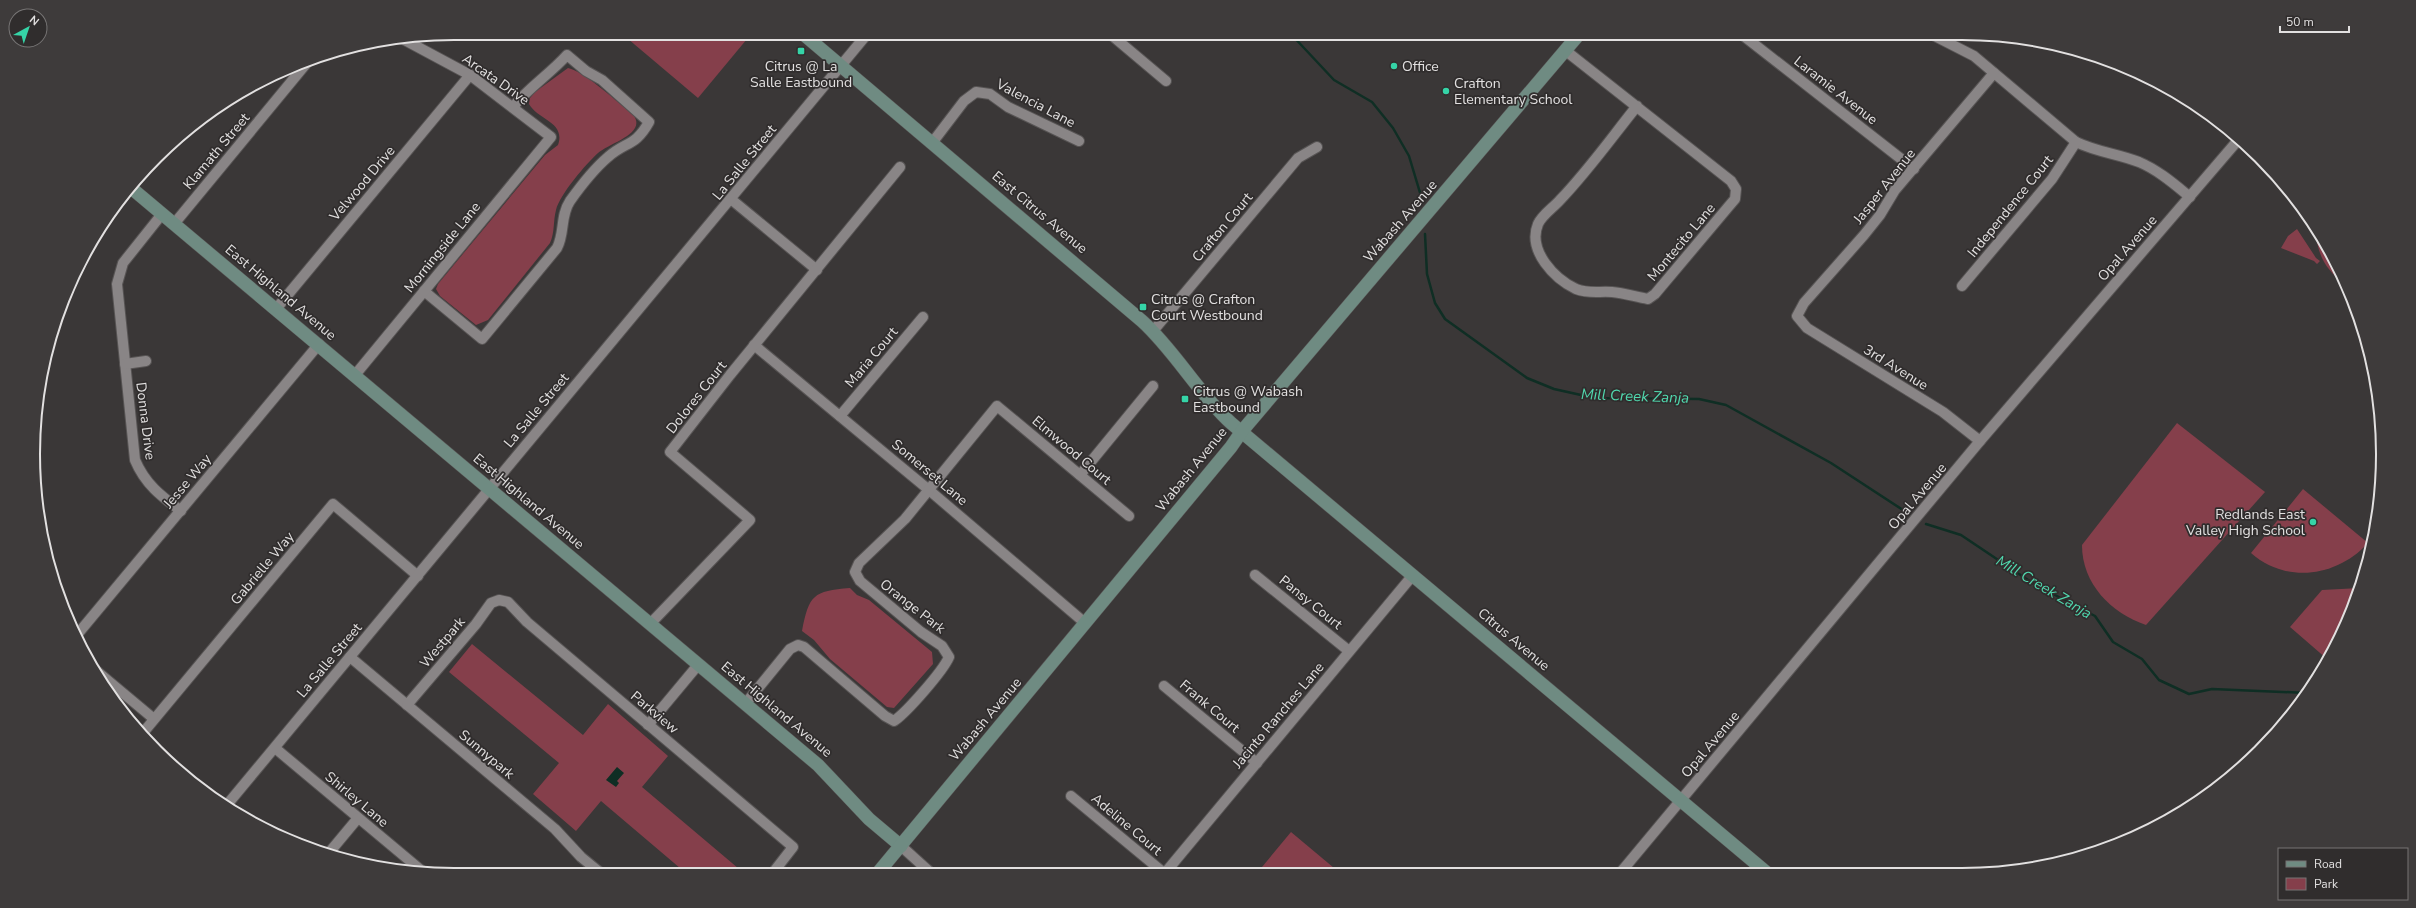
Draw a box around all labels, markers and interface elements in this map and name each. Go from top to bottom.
north arrow [8,8,48,48]
scale bar [2280,8,2349,34]
text: N [26,12,42,29]
text: 50 m [2286,14,2314,30]
marker: Citrus @ La Salle Eastbound [796,46,806,56]
street label: Arcata Drive [458,49,533,110]
street label: Laramie Avenue [1790,52,1881,129]
place label: Citrus @ La Salle Eastbound [750,57,852,92]
place label: Office [1402,57,1439,76]
marker: Office [1389,61,1399,71]
street label: Valencia Lane [992,74,1079,132]
place label: Crafton Elementary School [1454,74,1573,109]
marker: Crafton Elementary School [1441,86,1451,96]
street label: Klamath Street [179,109,254,194]
street label: La Salle Street [708,120,781,204]
street label: Velwood Drive [325,142,399,226]
street label: Jasper Avenue [1848,145,1920,229]
street label: Independence Court [1963,151,2058,261]
street label: East Citrus Avenue [988,167,1091,258]
street label: Wabash Avenue [1359,176,1442,267]
street label: Crafton Court [1188,189,1257,266]
street label: Morningside Lane [400,198,485,297]
street label: Montecito Lane [1643,199,1720,285]
street label: Opal Avenue [2093,211,2161,285]
street label: East Highland Avenue [221,240,340,345]
place label: Citrus @ Crafton Court Westbound [1151,290,1263,325]
marker: Citrus @ Crafton Court Westbound [1138,302,1148,312]
street label: Maria Court [840,323,902,392]
street label: 3rd Avenue [1860,340,1932,395]
street label: Dolores Court [662,357,731,438]
street label: La Salle Street [499,369,573,452]
street label: Donna Drive [131,381,160,461]
place label: Citrus @ Wabash Eastbound [1193,382,1303,417]
water label: Mill Creek Zanja [1580,384,1690,408]
marker: Citrus @ Wabash Eastbound [1180,394,1190,404]
street label: Elmwood Court [1028,412,1115,489]
street label: Wabash Avenue [1151,423,1231,516]
street label: Somerset Lane [888,435,972,510]
street label: Jesse Way [158,449,216,513]
street label: East Highland Avenue [469,449,588,554]
street label: Opal Avenue [1884,459,1951,534]
place label: Redlands East Valley High School [2185,505,2306,540]
marker: Redlands East Valley High School [2308,517,2318,527]
street label: Gabrielle Way [226,527,299,609]
water label: Mill Creek Zanja [1992,551,2096,624]
street label: Pansy Court [1275,571,1346,634]
street label: Orange Park [876,575,950,639]
street label: Citrus Avenue [1474,604,1554,675]
street label: Westpark [415,612,470,672]
street label: La Salle Street [292,619,366,702]
street label: East Highland Avenue [717,657,836,762]
street label: Jacinto Ranches Lane [1228,658,1328,773]
street label: Wabash Avenue [945,674,1026,765]
street label: Frank Court [1175,676,1244,737]
street label: Parkview [627,687,683,738]
street label: Opal Avenue [1677,707,1744,782]
street label: Sunnypark [455,726,519,784]
street label: Shirley Lane [321,767,392,832]
street label: Adeline Court [1087,789,1166,860]
legend [2278,848,2408,900]
text: Road [2314,856,2342,872]
text: Park [2314,876,2339,892]

